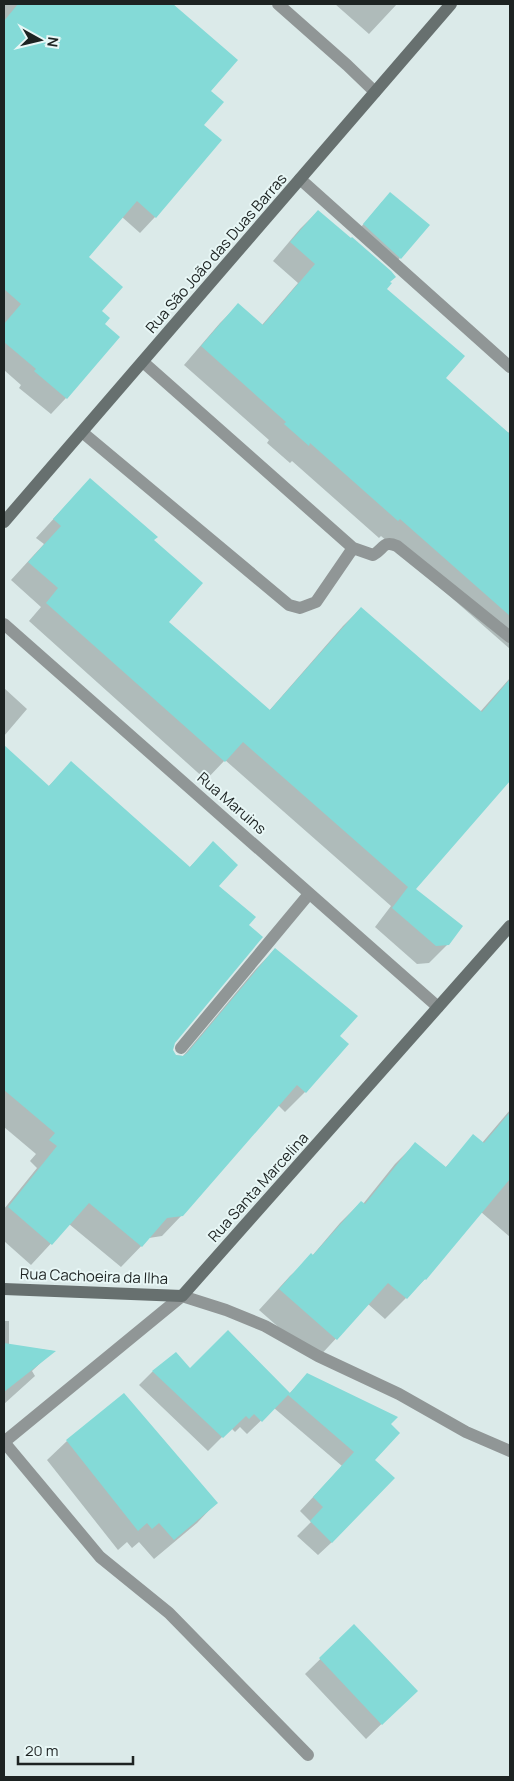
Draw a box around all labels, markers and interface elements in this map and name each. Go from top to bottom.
north arrow [15,15,65,65]
text: N [43,36,63,48]
street label: Rua São João das Duas Barras [141,168,291,338]
street label: Rua Maruins [193,767,271,839]
street label: Rua Santa Marcelina [203,1128,313,1246]
street label: Rua Cachoeira da Ilha [20,1263,168,1289]
scale bar [18,1734,132,1766]
text: 20 m [25,1740,58,1761]

